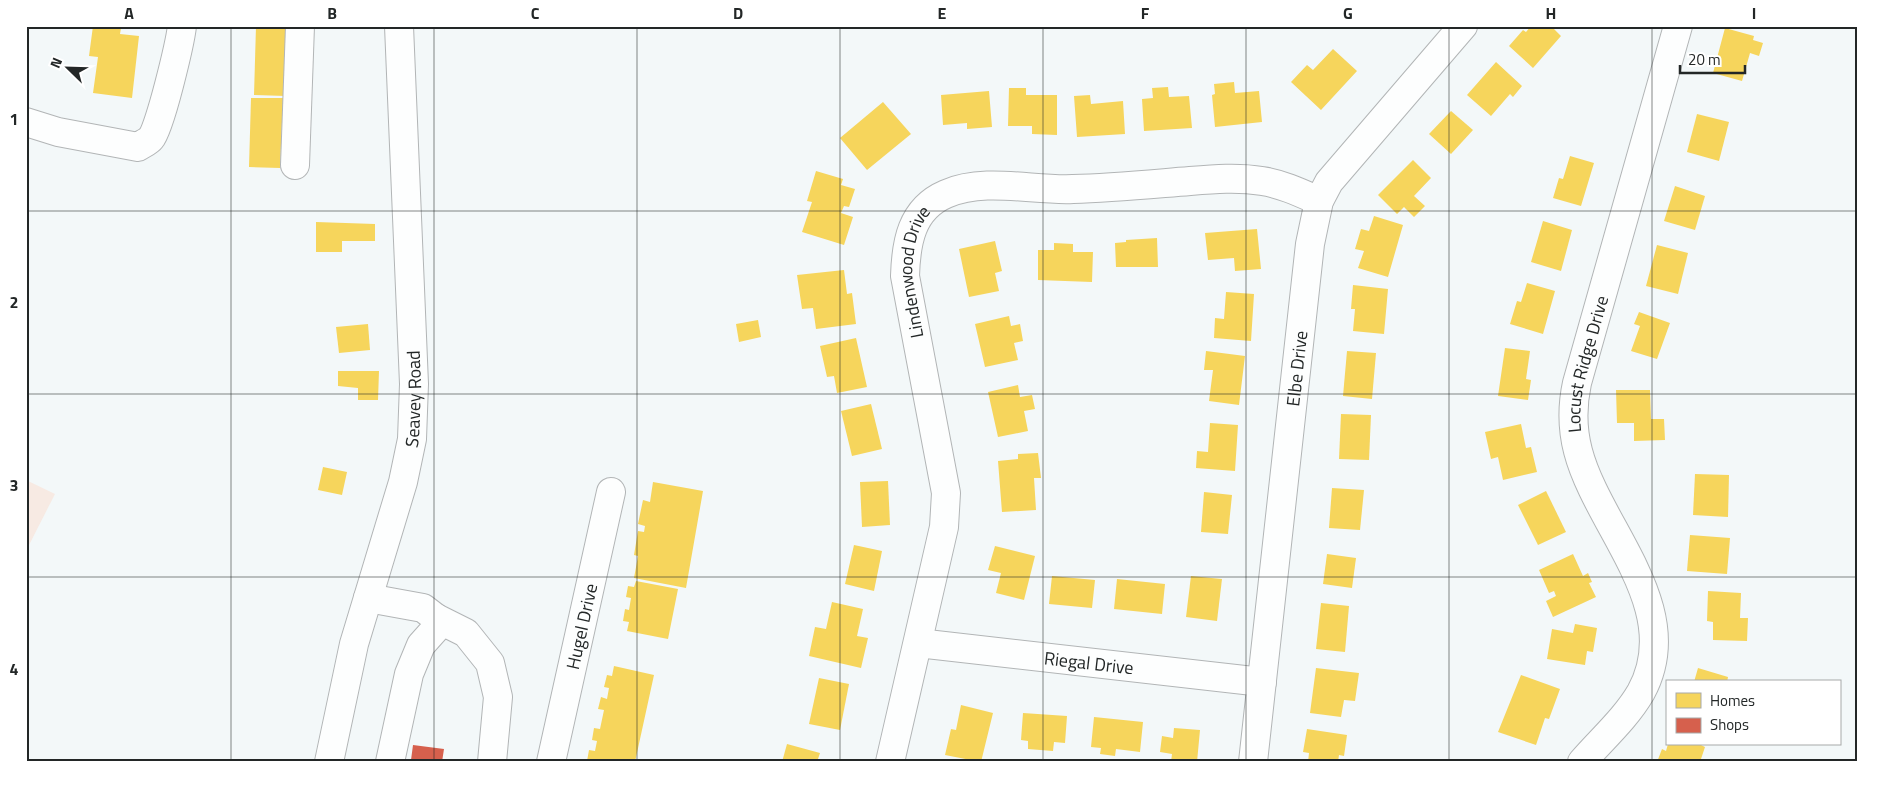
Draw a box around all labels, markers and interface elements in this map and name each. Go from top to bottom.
text: A [124,1,134,25]
text: B [327,1,337,25]
text: C [531,1,540,25]
text: D [733,1,743,25]
text: E [938,1,947,25]
text: F [1141,1,1150,25]
text: G [1343,1,1353,25]
text: H [1546,1,1556,25]
text: I [1752,1,1756,25]
north arrow [42,42,92,92]
scale bar [1680,42,1746,74]
text: 20 m [1688,48,1721,71]
text: N [44,54,67,71]
text: 1 [10,107,18,131]
street label: Lindenwood Drive [891,199,936,340]
text: 2 [10,290,18,314]
street label: Locust Ridge Drive [1560,292,1615,434]
street label: Elbe Drive [1279,329,1314,408]
street label: Seavey Road [397,350,428,450]
text: 3 [10,473,18,497]
street label: Hugel Drive [558,581,604,672]
street label: Riegal Drive [1043,644,1135,681]
text: 4 [10,657,19,681]
legend [1666,680,1840,746]
text: Homes [1710,689,1755,712]
text: Shops [1710,713,1749,736]

